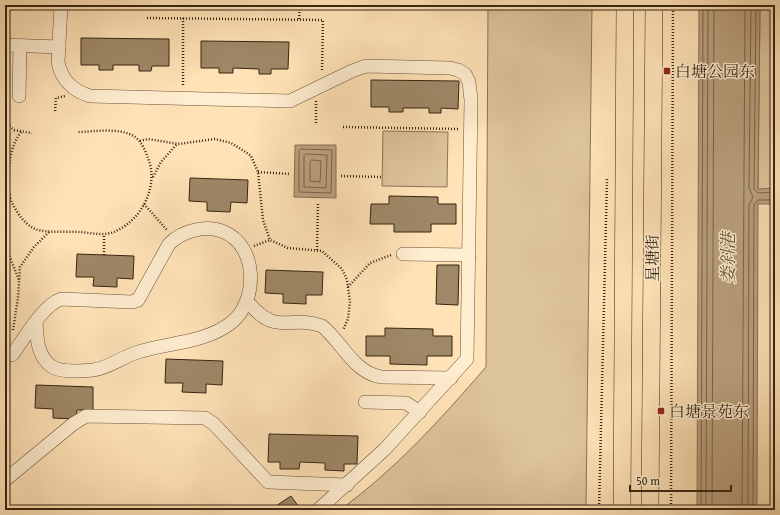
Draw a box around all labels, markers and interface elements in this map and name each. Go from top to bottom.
place label: 白塘公园东 [675,59,755,83]
marker: 白塘公园东 [662,66,672,76]
water label: 娄斜港 [715,231,740,284]
street label: 星塘街 [640,234,664,282]
place label: 白塘景苑东 [669,399,749,423]
marker: 白塘景苑东 [656,406,666,416]
scale bar [630,467,731,493]
text: 50 m [636,472,660,489]

